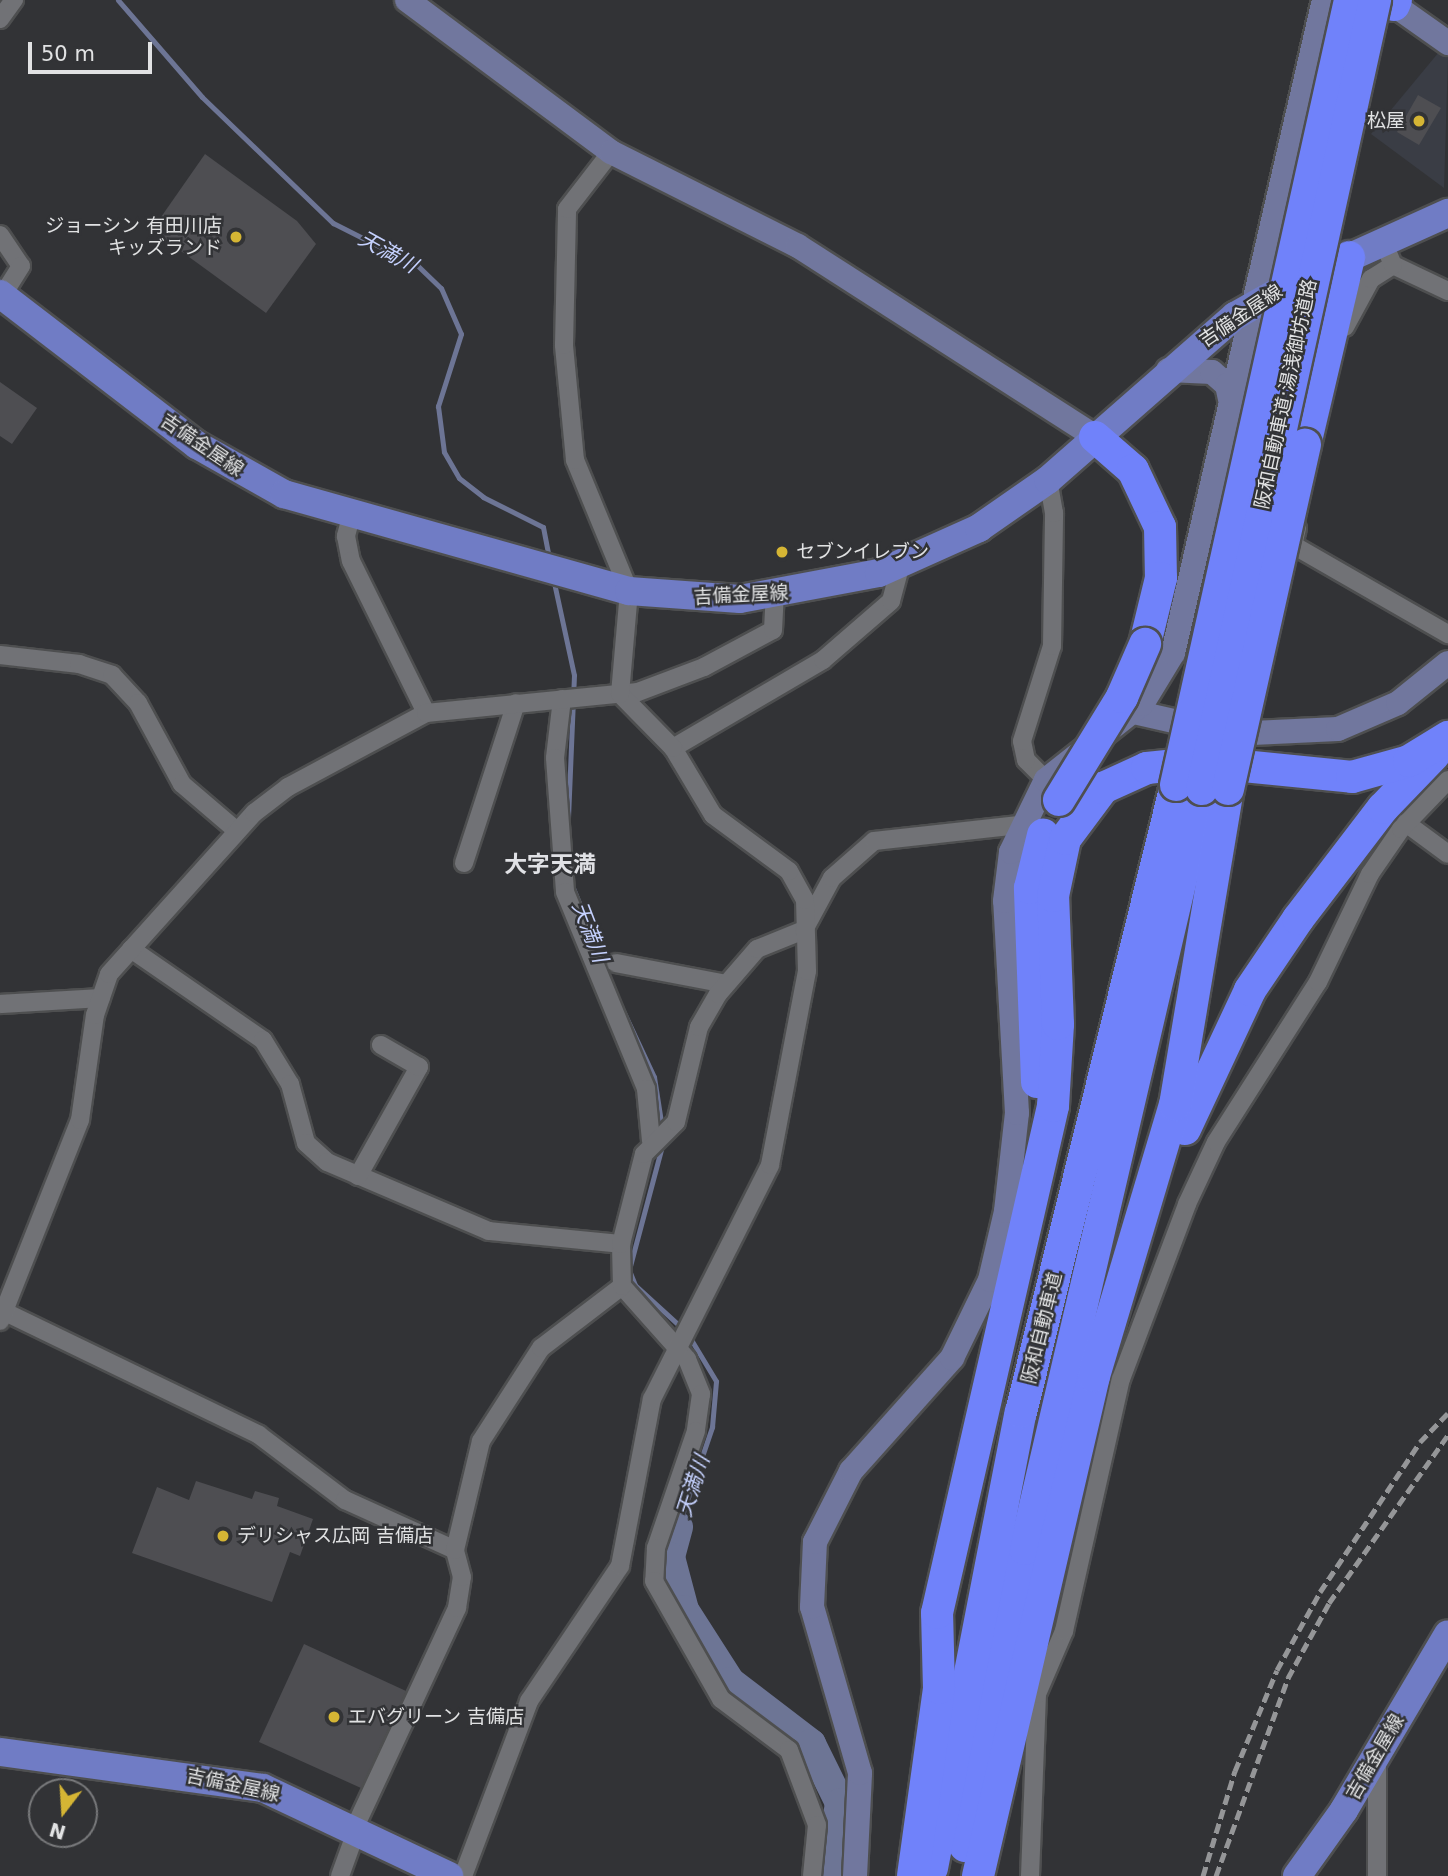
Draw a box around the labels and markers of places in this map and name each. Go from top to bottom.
place label: 松屋 [1367,110,1405,132]
marker: 松屋 [1411,113,1427,129]
place label: ジョーシン 有田川店 キッズランド [45,215,222,259]
marker: ジョーシン 有田川店 キッズランド [228,229,244,245]
place label: セブンイレブン [796,541,929,563]
marker: セブンイレブン [774,544,790,560]
place label: デリシャス広岡 吉備店 [237,1525,433,1547]
marker: デリシャス広岡 吉備店 [215,1528,231,1544]
place label: エバグリーン 吉備店 [348,1706,525,1728]
marker: エバグリーン 吉備店 [326,1709,342,1725]

